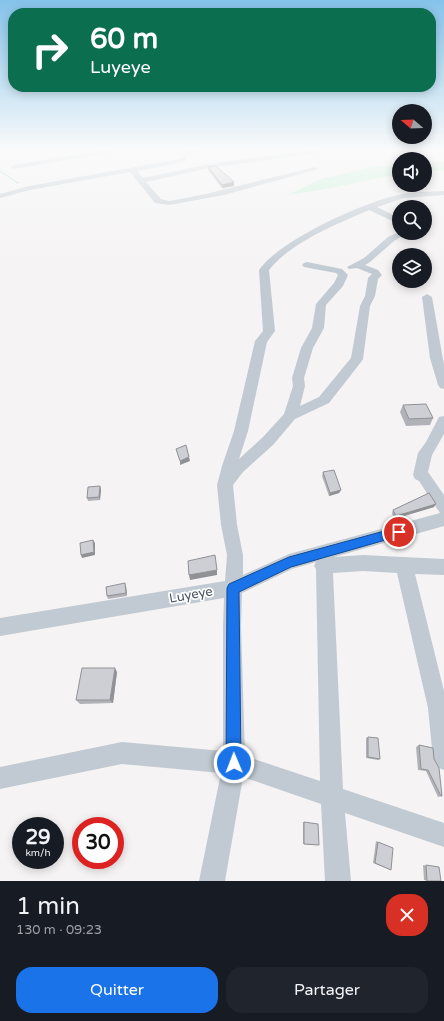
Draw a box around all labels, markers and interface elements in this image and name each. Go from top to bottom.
text: 60 m [90,22,158,56]
icon: right [24,24,76,76]
text: Luyeye [90,56,151,78]
north arrow [392,104,432,144]
map controls [392,104,432,288]
button: sound [392,152,432,192]
button: search [392,200,432,240]
button: layers [392,248,432,288]
pin [382,515,416,549]
icon: arrive [388,521,410,543]
street label: Luyeye [168,583,214,607]
position arrow [213,742,255,784]
speed limit sign: 30 [72,817,124,869]
text: 29 [25,826,51,850]
text: km/h [25,847,51,859]
text: 1 min [16,892,80,921]
button: close [386,894,428,936]
text: 130 m · 09:23 [16,922,102,938]
button: Quitter [16,967,218,1013]
button: Partager [226,967,428,1013]

